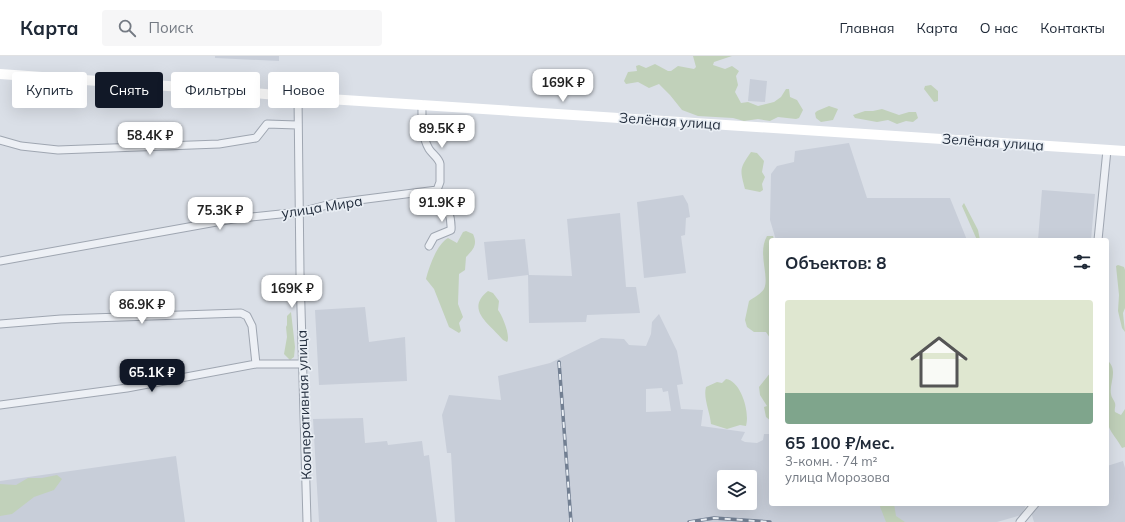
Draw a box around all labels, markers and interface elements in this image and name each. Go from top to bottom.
search box [102,10,382,46]
text: Карта [20,16,78,40]
icon: search [116,17,138,39]
text: Поиск [148,18,193,37]
text: Главная [840,19,895,37]
text: Карта [917,19,958,37]
text: О нас [980,19,1018,37]
text: Контакты [1040,19,1105,37]
pin: 169K ₽ [530,69,596,103]
chip: Купить [12,72,87,108]
chip: Снять [95,72,163,108]
chip: Фильтры [171,72,260,108]
chip: Новое [268,72,339,108]
text: 169K ₽ [541,74,585,90]
street label: Зелёная улица [619,108,721,134]
pin: 89.5K ₽ [405,115,479,149]
text: 89.5K ₽ [419,120,465,136]
pin: 58.4K ₽ [113,122,187,156]
text: 58.4K ₽ [127,127,173,143]
street label: Зелёная улица [942,129,1044,155]
pin: 91.9K ₽ [405,189,479,223]
street label: улица Мира [280,192,364,222]
text: 91.9K ₽ [419,194,465,210]
pin: 75.3K ₽ [183,197,257,231]
text: 75.3K ₽ [197,202,243,218]
icon: filters [1071,251,1093,273]
text: Объектов: 8 [785,252,886,273]
pin: 169K ₽ [259,275,325,309]
text: 169K ₽ [270,280,314,296]
pin: 86.9K ₽ [105,291,179,325]
text: 86.9K ₽ [119,296,165,312]
icon: home [903,326,975,398]
street label: Кооперативная улица [292,330,316,480]
pin: 65.1K ₽ [115,359,189,393]
text: 65.1K ₽ [129,364,175,380]
text: 65 100 ₽/мес. [785,432,894,453]
text: 3-комн. · 74 m² [785,453,878,469]
text: улица Морозова [785,469,890,485]
map controls [717,470,757,510]
button: layers [717,470,757,510]

